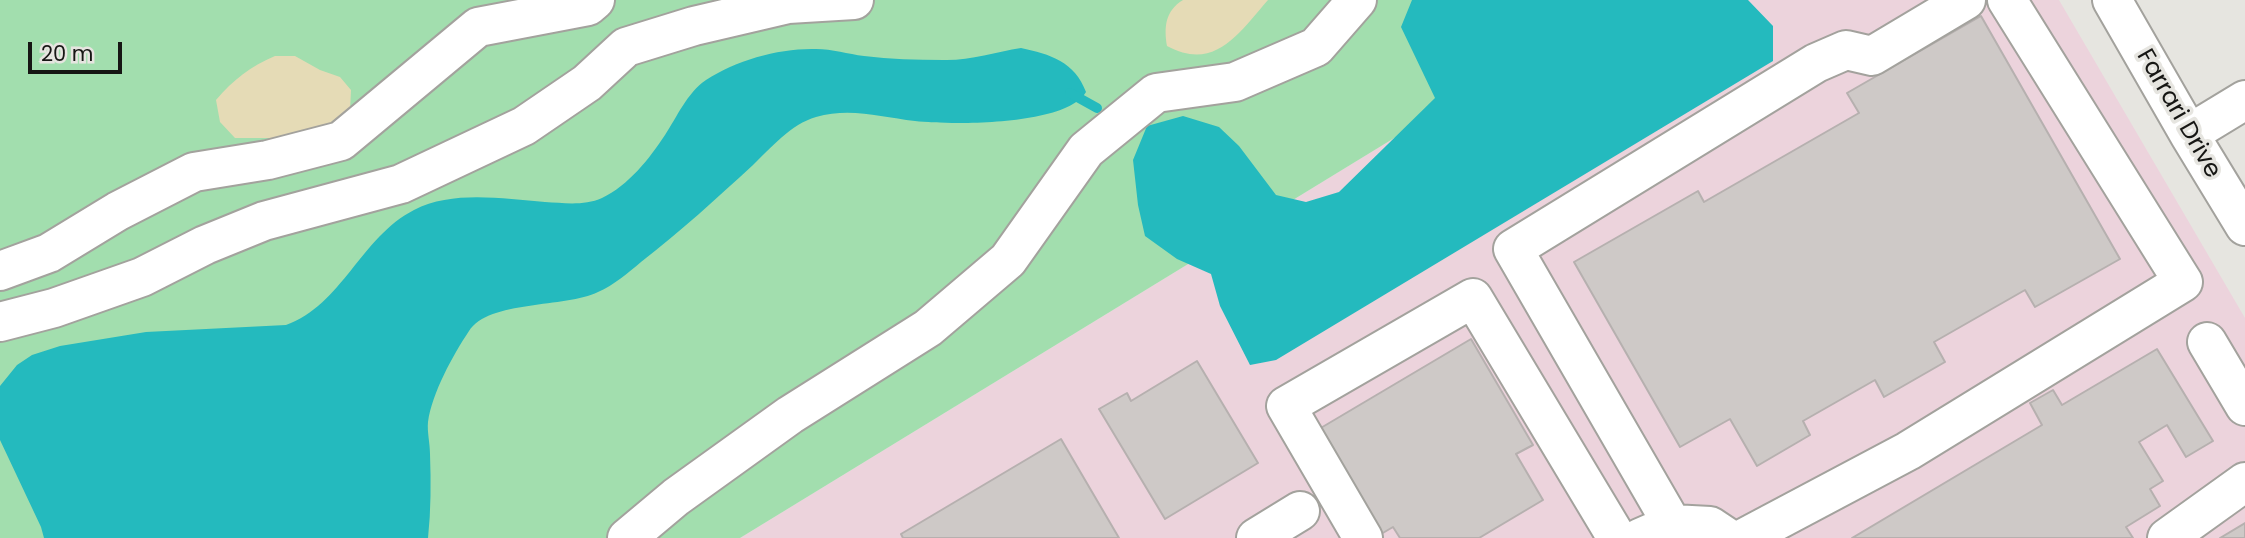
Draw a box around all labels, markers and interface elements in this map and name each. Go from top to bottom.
scale bar [32,28,126,72]
text: 20 m [41,39,94,68]
street label: Farrari Drive [2130,44,2226,184]

